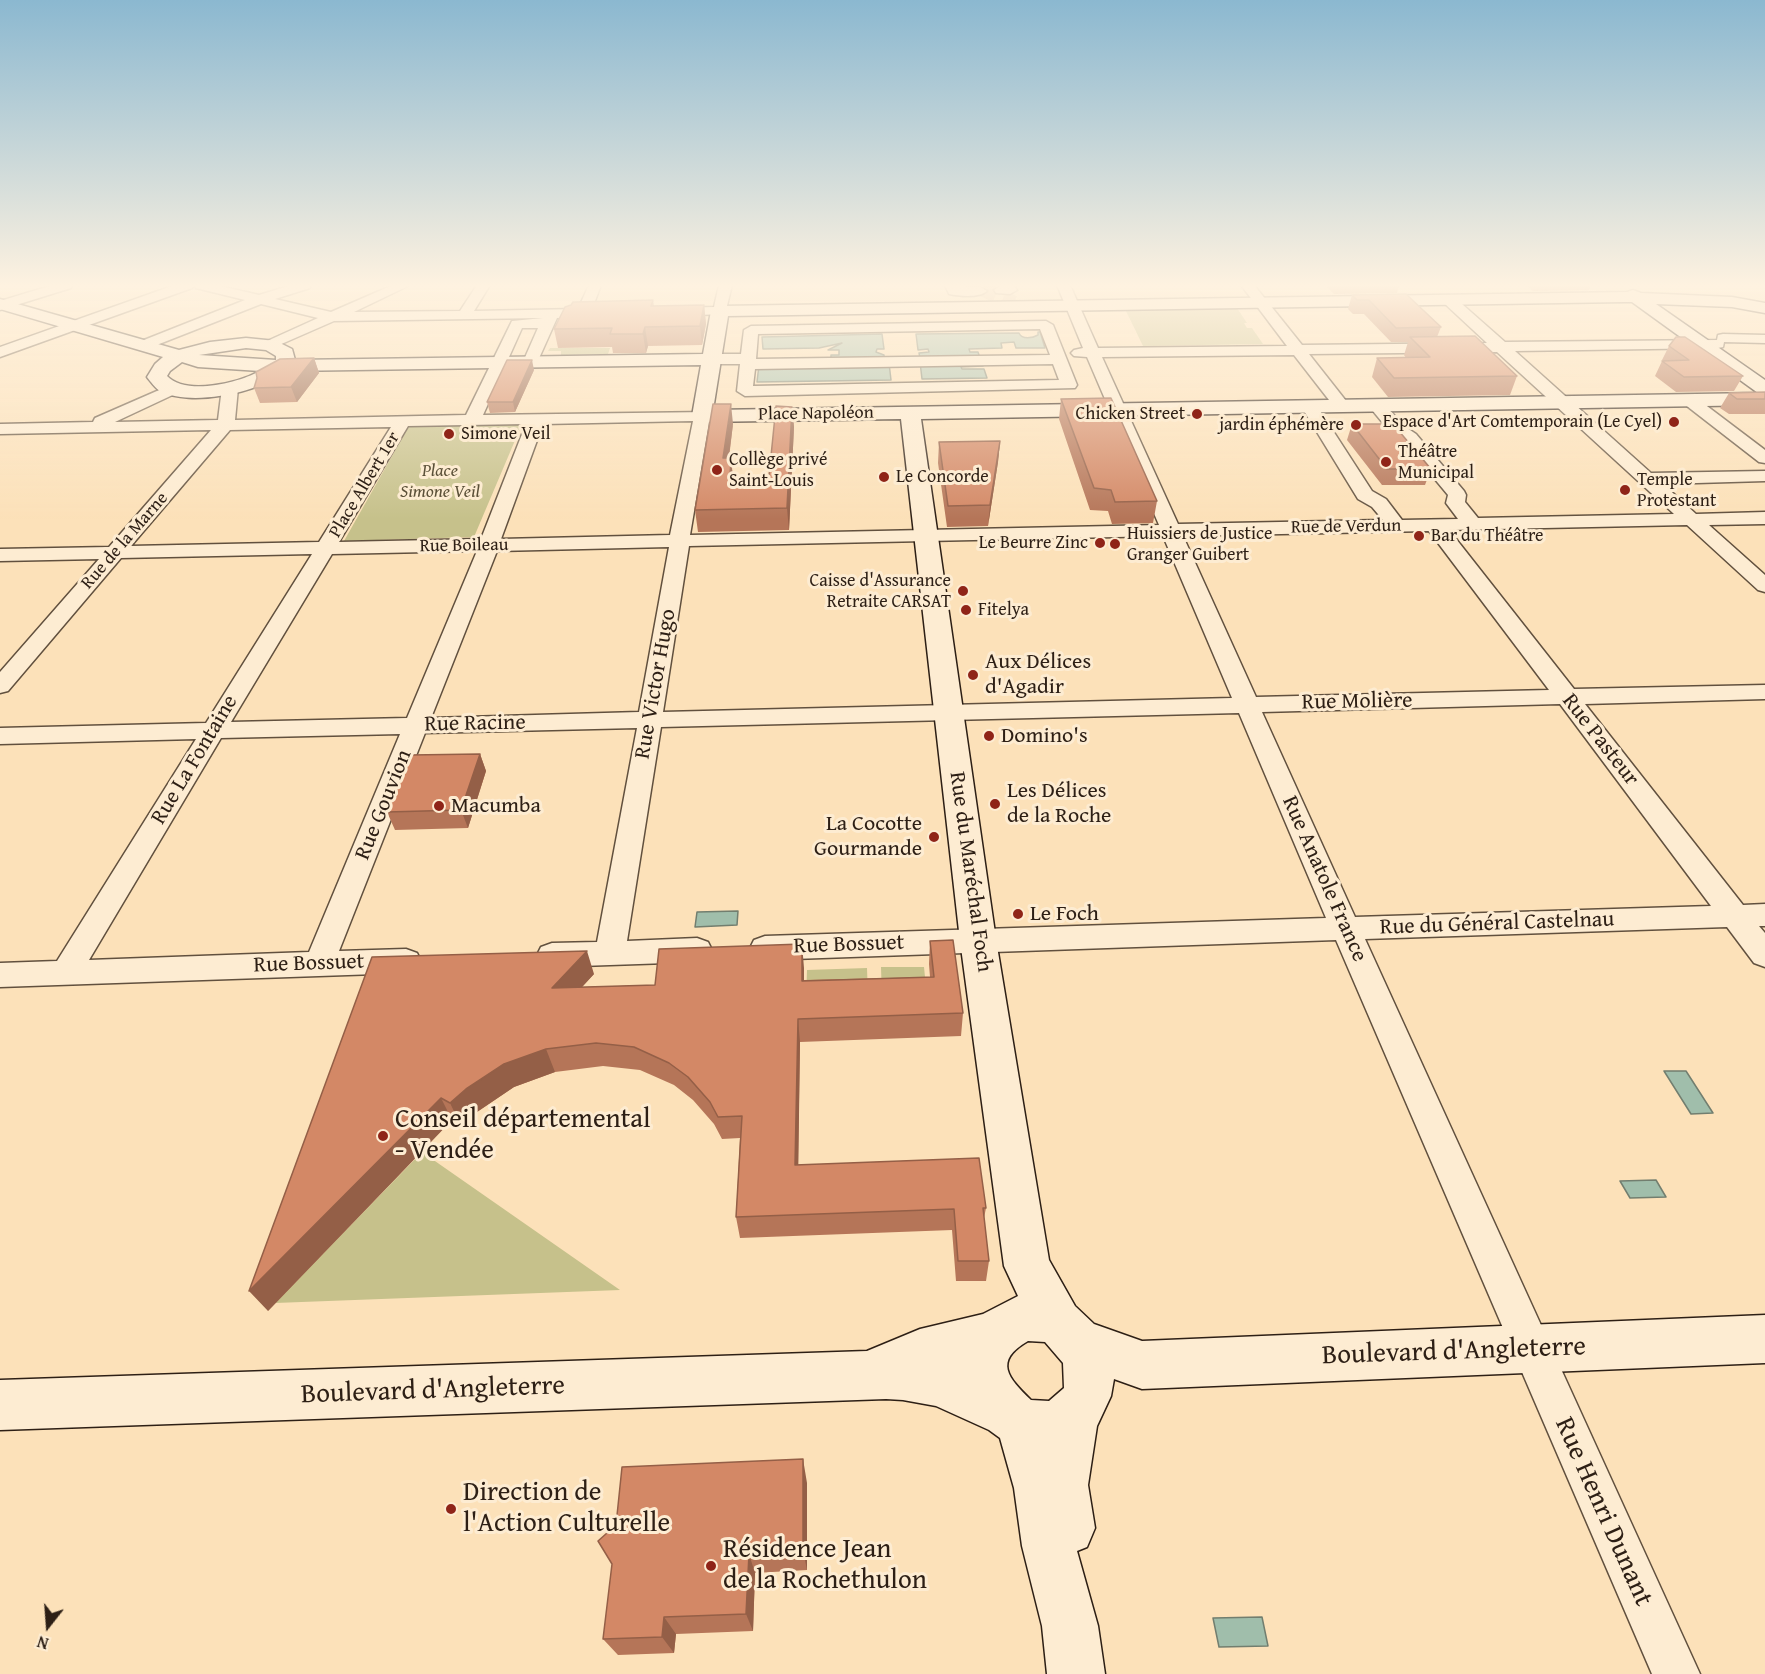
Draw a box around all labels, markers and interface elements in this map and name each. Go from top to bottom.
street label: Place Napoléon [758,402,874,426]
place label: Chicken Street [1076,403,1185,425]
marker: Chicken Street [1190,407,1204,421]
place label: Espace d'Art Comtemporain (Le Cyel) [1383,411,1662,433]
place label: jardin éphémère [1219,414,1344,436]
marker: Espace d'Art Comtemporain (Le Cyel) [1667,415,1681,429]
marker: jardin éphémère [1349,418,1363,432]
place label: Simone Veil [461,423,551,445]
marker: Simone Veil [442,427,456,441]
street label: Place Albert 1er [325,428,405,542]
place label: Théâtre Municipal [1398,441,1474,484]
place label: Collège privé Saint-Louis [729,449,827,492]
marker: Théâtre Municipal [1379,455,1393,469]
park label: Place Simone Veil [400,460,480,502]
marker: Collège privé Saint-Louis [710,463,724,477]
place label: Le Concorde [896,466,989,488]
place label: Temple Protestant [1637,469,1716,512]
marker: Le Concorde [877,470,891,484]
marker: Temple Protestant [1618,483,1632,497]
street label: Rue de la Marne [77,488,173,594]
street label: Rue de Verdun [1291,515,1401,539]
place label: Huissiers de Justice Granger Guibert [1127,523,1272,566]
place label: Bar du Théâtre [1431,525,1544,547]
marker: Bar du Théâtre [1412,529,1426,543]
place label: Le Beurre Zinc [979,532,1088,554]
street label: Rue Boileau [419,534,509,558]
marker: Le Beurre Zinc [1093,536,1107,550]
marker: Huissiers de Justice Granger Guibert [1108,537,1122,551]
place label: Caisse d'Assurance Retraite CARSAT [809,570,951,612]
marker: Caisse d'Assurance Retraite CARSAT [956,584,970,598]
place label: Fitelya [978,599,1029,621]
marker: Fitelya [959,603,973,617]
street label: Rue Victor Hugo [630,607,682,761]
place label: Aux Délices d'Agadir [985,649,1091,700]
marker: Aux Délices d'Agadir [966,668,980,682]
street label: Rue Molière [1301,688,1413,716]
street label: Rue Pasteur [1556,689,1644,791]
street label: Rue La Fontaine [146,691,244,829]
street label: Rue Racine [424,710,526,738]
place label: Domino's [1001,723,1088,749]
marker: Domino's [982,729,996,743]
street label: Rue Gouvion [350,746,418,864]
street label: Rue du Maréchal Foch [943,770,997,974]
place label: Les Délices de la Roche [1007,778,1111,830]
street label: Rue Anatole France [1276,792,1372,966]
place label: Macumba [451,793,541,819]
marker: Les Délices de la Roche [988,797,1002,811]
marker: Macumba [432,799,446,813]
place label: La Cocotte Gourmande [814,811,922,862]
marker: La Cocotte Gourmande [927,830,941,844]
place label: Le Foch [1030,901,1099,927]
marker: Le Foch [1011,907,1025,921]
street label: Rue du Général Castelnau [1379,907,1615,941]
street label: Rue Bossuet [793,930,905,960]
street label: Rue Bossuet [253,949,365,979]
place label: Conseil départemental - Vendée [395,1104,651,1167]
marker: Conseil départemental - Vendée [376,1129,390,1143]
street label: Boulevard d'Angleterre [1321,1331,1587,1373]
street label: Boulevard d'Angleterre [300,1370,566,1412]
street label: Rue Henri Dunant [1547,1413,1659,1611]
place label: Direction de l'Action Culturelle [463,1477,670,1540]
marker: Direction de l'Action Culturelle [444,1502,458,1516]
place label: Résidence Jean de la Rochethulon [723,1534,927,1597]
marker: Résidence Jean de la Rochethulon [704,1559,718,1573]
north arrow [18,1596,78,1656]
text: N [34,1630,51,1656]

